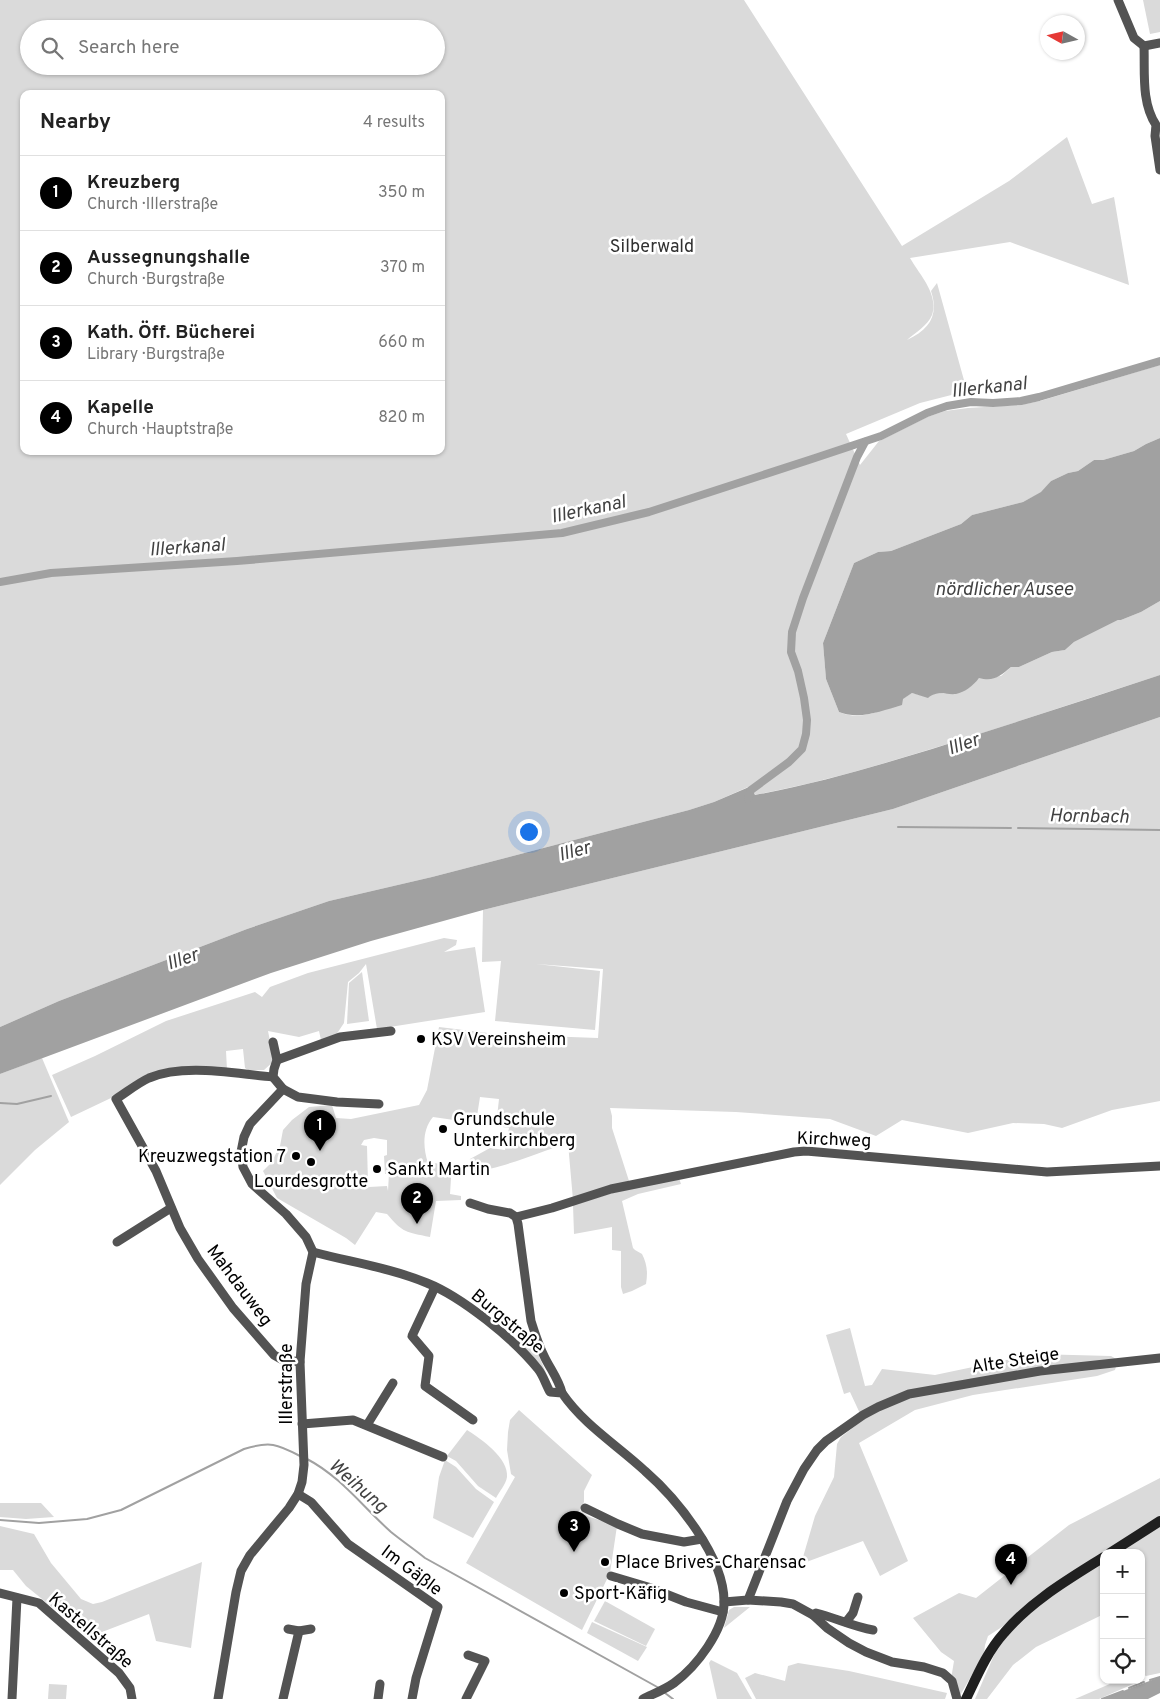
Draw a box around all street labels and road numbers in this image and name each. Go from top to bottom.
street label: Kirchweg [796,1128,872,1153]
street label: Mahdauweg [201,1241,277,1331]
street label: Burgstraße [466,1285,548,1360]
street label: Illerstraße [276,1343,299,1425]
street label: Alte Steige [970,1343,1061,1380]
street label: Im Gäßle [376,1541,446,1602]
street label: Kastellstraße [43,1588,137,1674]

